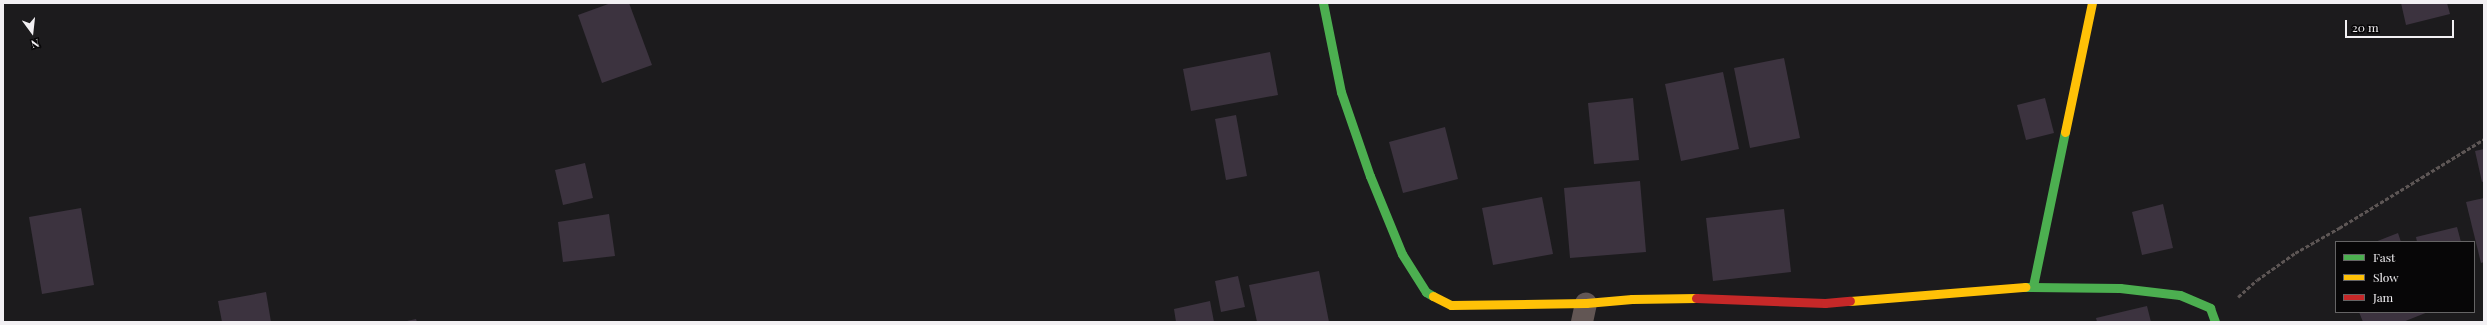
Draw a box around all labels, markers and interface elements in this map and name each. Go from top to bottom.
north arrow [12,12,52,52]
scale bar [2347,12,2456,38]
text: 20 m [2352,19,2379,35]
text: N [29,36,41,52]
legend [2335,241,2475,313]
text: Fast [2373,249,2395,265]
text: Slow [2373,269,2399,285]
text: Jam [2373,289,2393,305]

